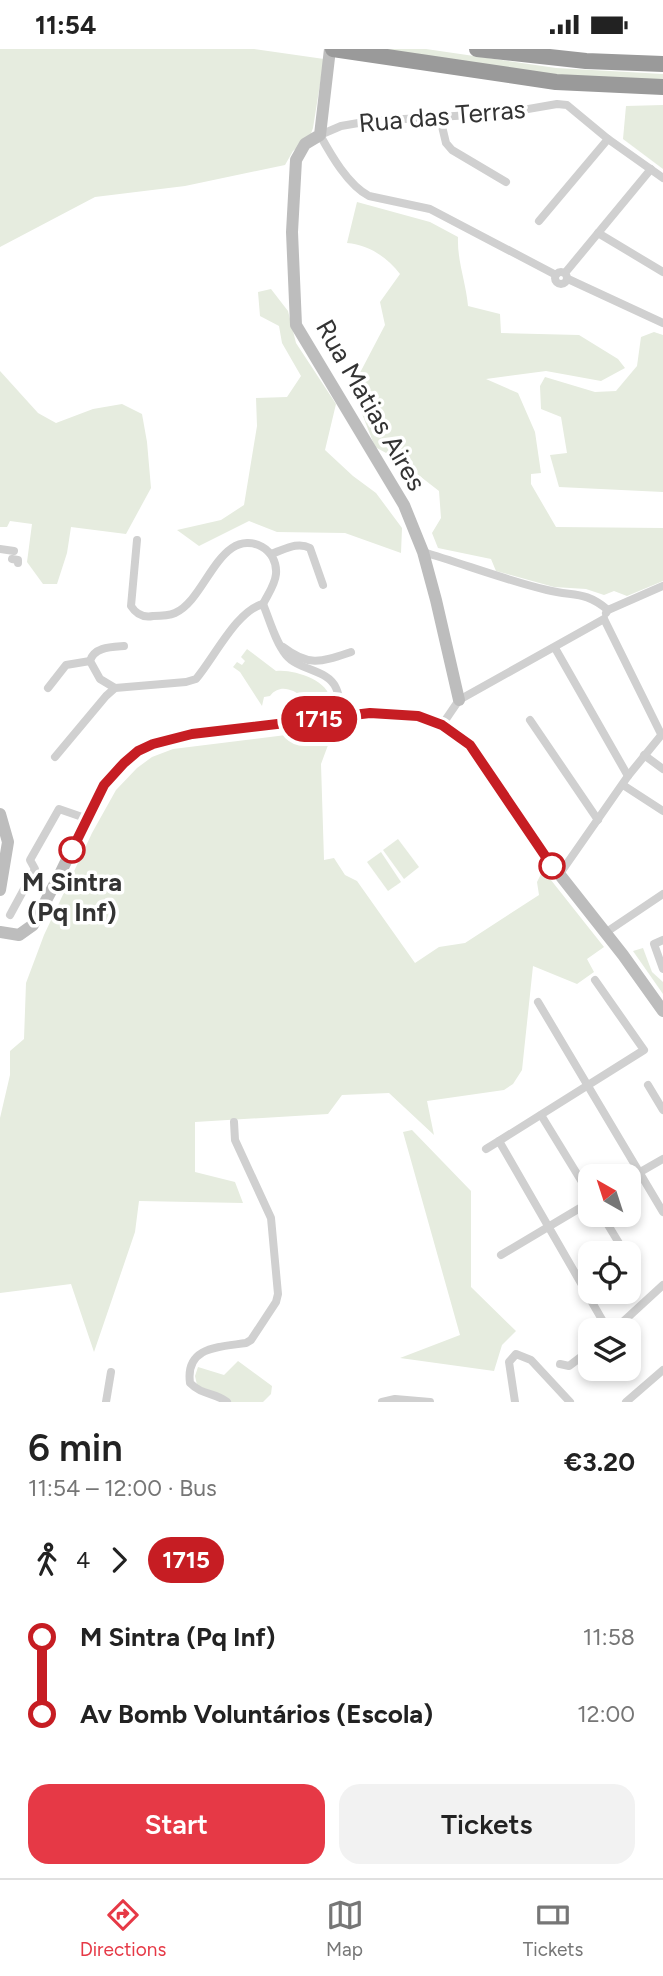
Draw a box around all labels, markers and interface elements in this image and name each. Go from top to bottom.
text: 11:54 [35,9,96,41]
street label: Rua das Terras [357,93,527,139]
street label: Rua Matias Aires [309,314,433,496]
line badge: 1715 [270,696,368,742]
text: 1715 [295,704,343,733]
marker: M Sintra (Pq Inf) [59,837,85,863]
unlabelled marker [539,853,565,879]
place label: M Sintra (Pq Inf) [22,866,122,928]
north arrow [578,1164,640,1227]
map controls [578,1164,641,1381]
button: locate [578,1241,641,1304]
button: layers [578,1318,641,1381]
text: 6 min [28,1425,123,1471]
text: €3.20 [564,1446,635,1478]
text: 11:54 – 12:00 · Bus [28,1474,217,1502]
icon: walk [28,1541,66,1579]
icon: forward [100,1541,138,1579]
text: 1715 [162,1545,210,1574]
text: 4 [76,1546,90,1574]
text: M Sintra (Pq Inf) [80,1621,276,1653]
text: 11:58 [583,1623,635,1651]
text: Av Bomb Voluntários (Escola) [80,1698,433,1730]
text: 12:00 [577,1700,635,1728]
button: Start [28,1784,325,1864]
button: Tickets [339,1784,635,1864]
tab: Directions [80,1896,166,1961]
tab: Map [326,1896,364,1961]
tab: Tickets [523,1896,583,1961]

